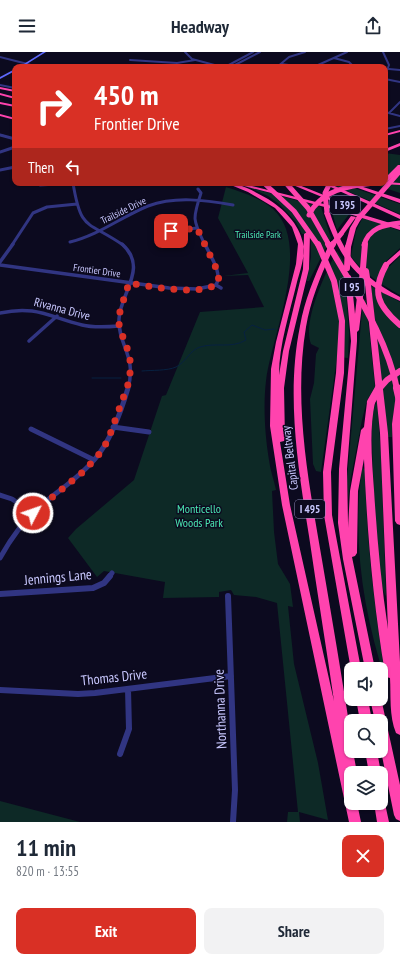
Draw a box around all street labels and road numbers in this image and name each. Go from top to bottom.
street label: Trailside Drive [98,194,148,227]
road number: I 395 [330,196,360,214]
street label: Frontier Drive [72,261,121,280]
road number: I 95 [340,278,364,296]
street label: Rivanna Drive [32,294,92,323]
street label: Capital Beltway [278,425,301,491]
road number: I 495 [295,500,325,518]
street label: Jennings Lane [23,565,93,589]
street label: Thomas Drive [80,665,148,689]
street label: Northanna Drive [210,669,230,749]

